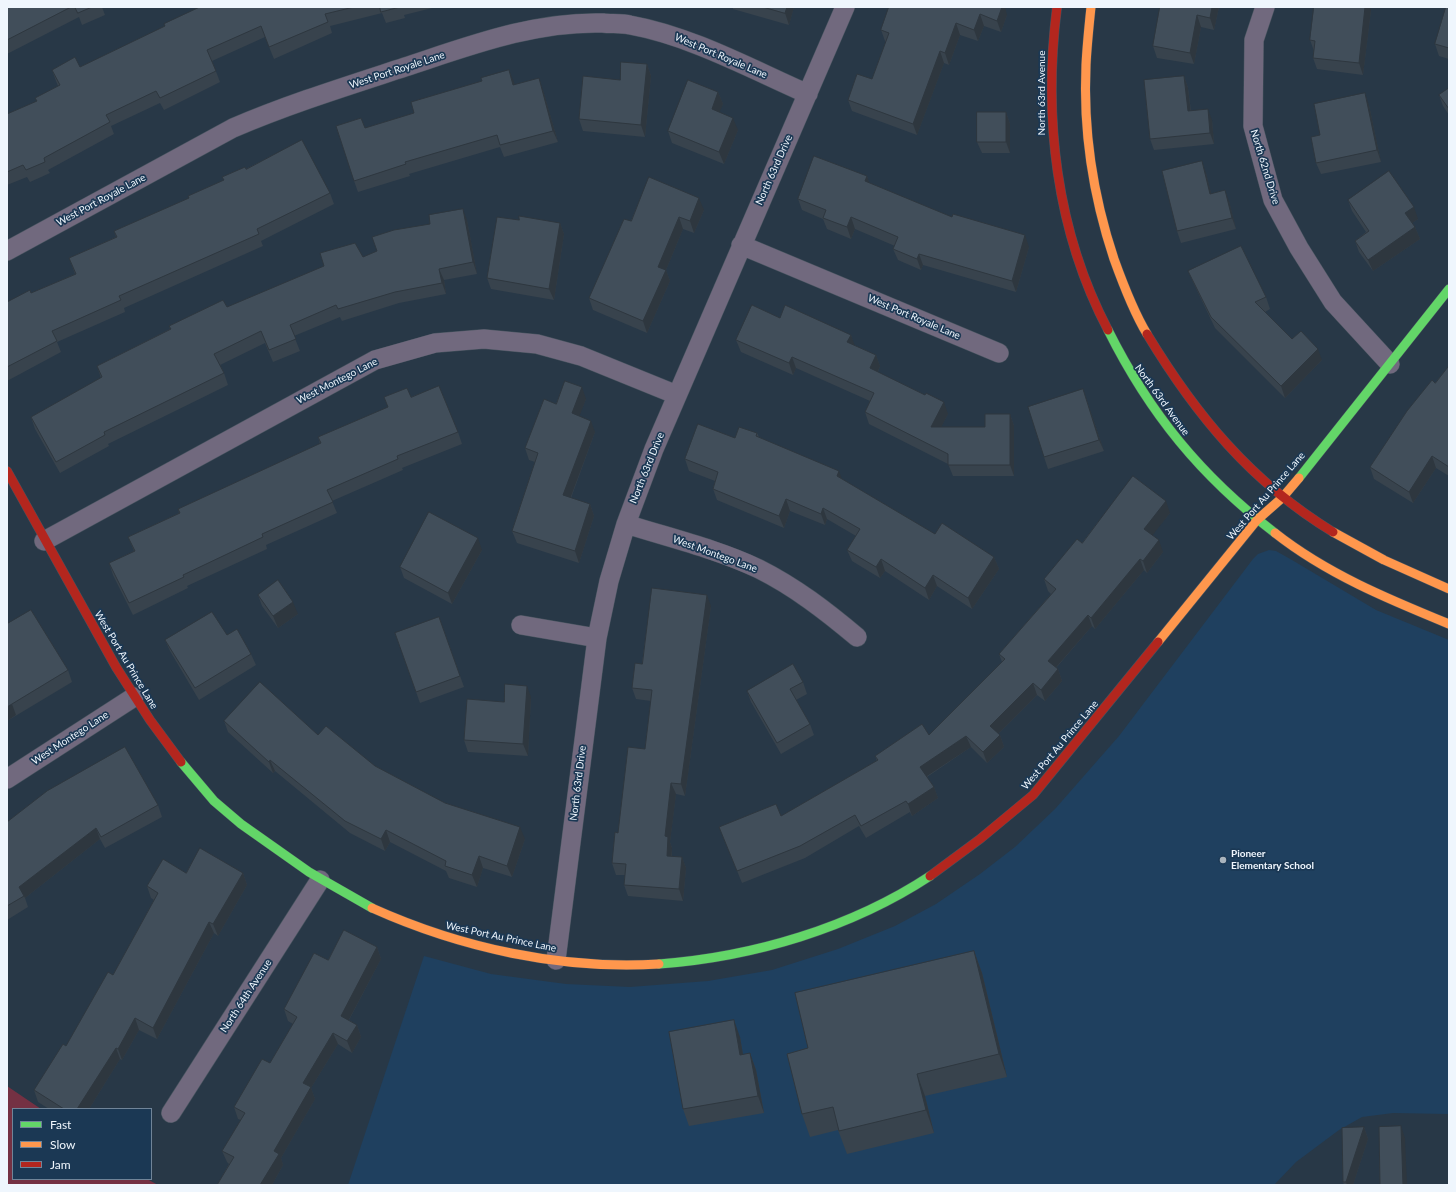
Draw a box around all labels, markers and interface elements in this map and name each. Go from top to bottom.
street label: West Port Royale Lane [673,31,769,81]
street label: West Port Royale Lane [348,49,446,91]
street label: North 63rd Avenue [1036,51,1048,135]
street label: North 62nd Drive [1248,128,1282,206]
street label: North 63rd Drive [753,133,795,207]
street label: West Port Royale Lane [54,171,148,229]
street label: West Port Royale Lane [866,292,962,342]
street label: West Montego Lane [295,355,379,407]
street label: North 63rd Avenue [1132,362,1192,438]
street label: North 63rd Drive [627,431,667,505]
street label: West Port Au Prince Lane [1225,450,1307,542]
street label: West Montego Lane [671,533,759,575]
street label: West Port Au Prince Lane [92,609,160,711]
street label: West Port Au Prince Lane [1019,698,1101,792]
street label: West Montego Lane [29,709,111,767]
street label: North 63rd Drive [567,745,589,821]
place label: Pioneer Elementary School [1231,848,1314,872]
marker: Pioneer Elementary School [1218,855,1228,865]
street label: West Port Au Prince Lane [445,919,557,955]
street label: North 64th Avenue [218,957,274,1035]
legend [12,1108,152,1180]
text: Fast [50,1117,71,1132]
text: Slow [50,1137,75,1152]
text: Jam [50,1157,71,1172]

